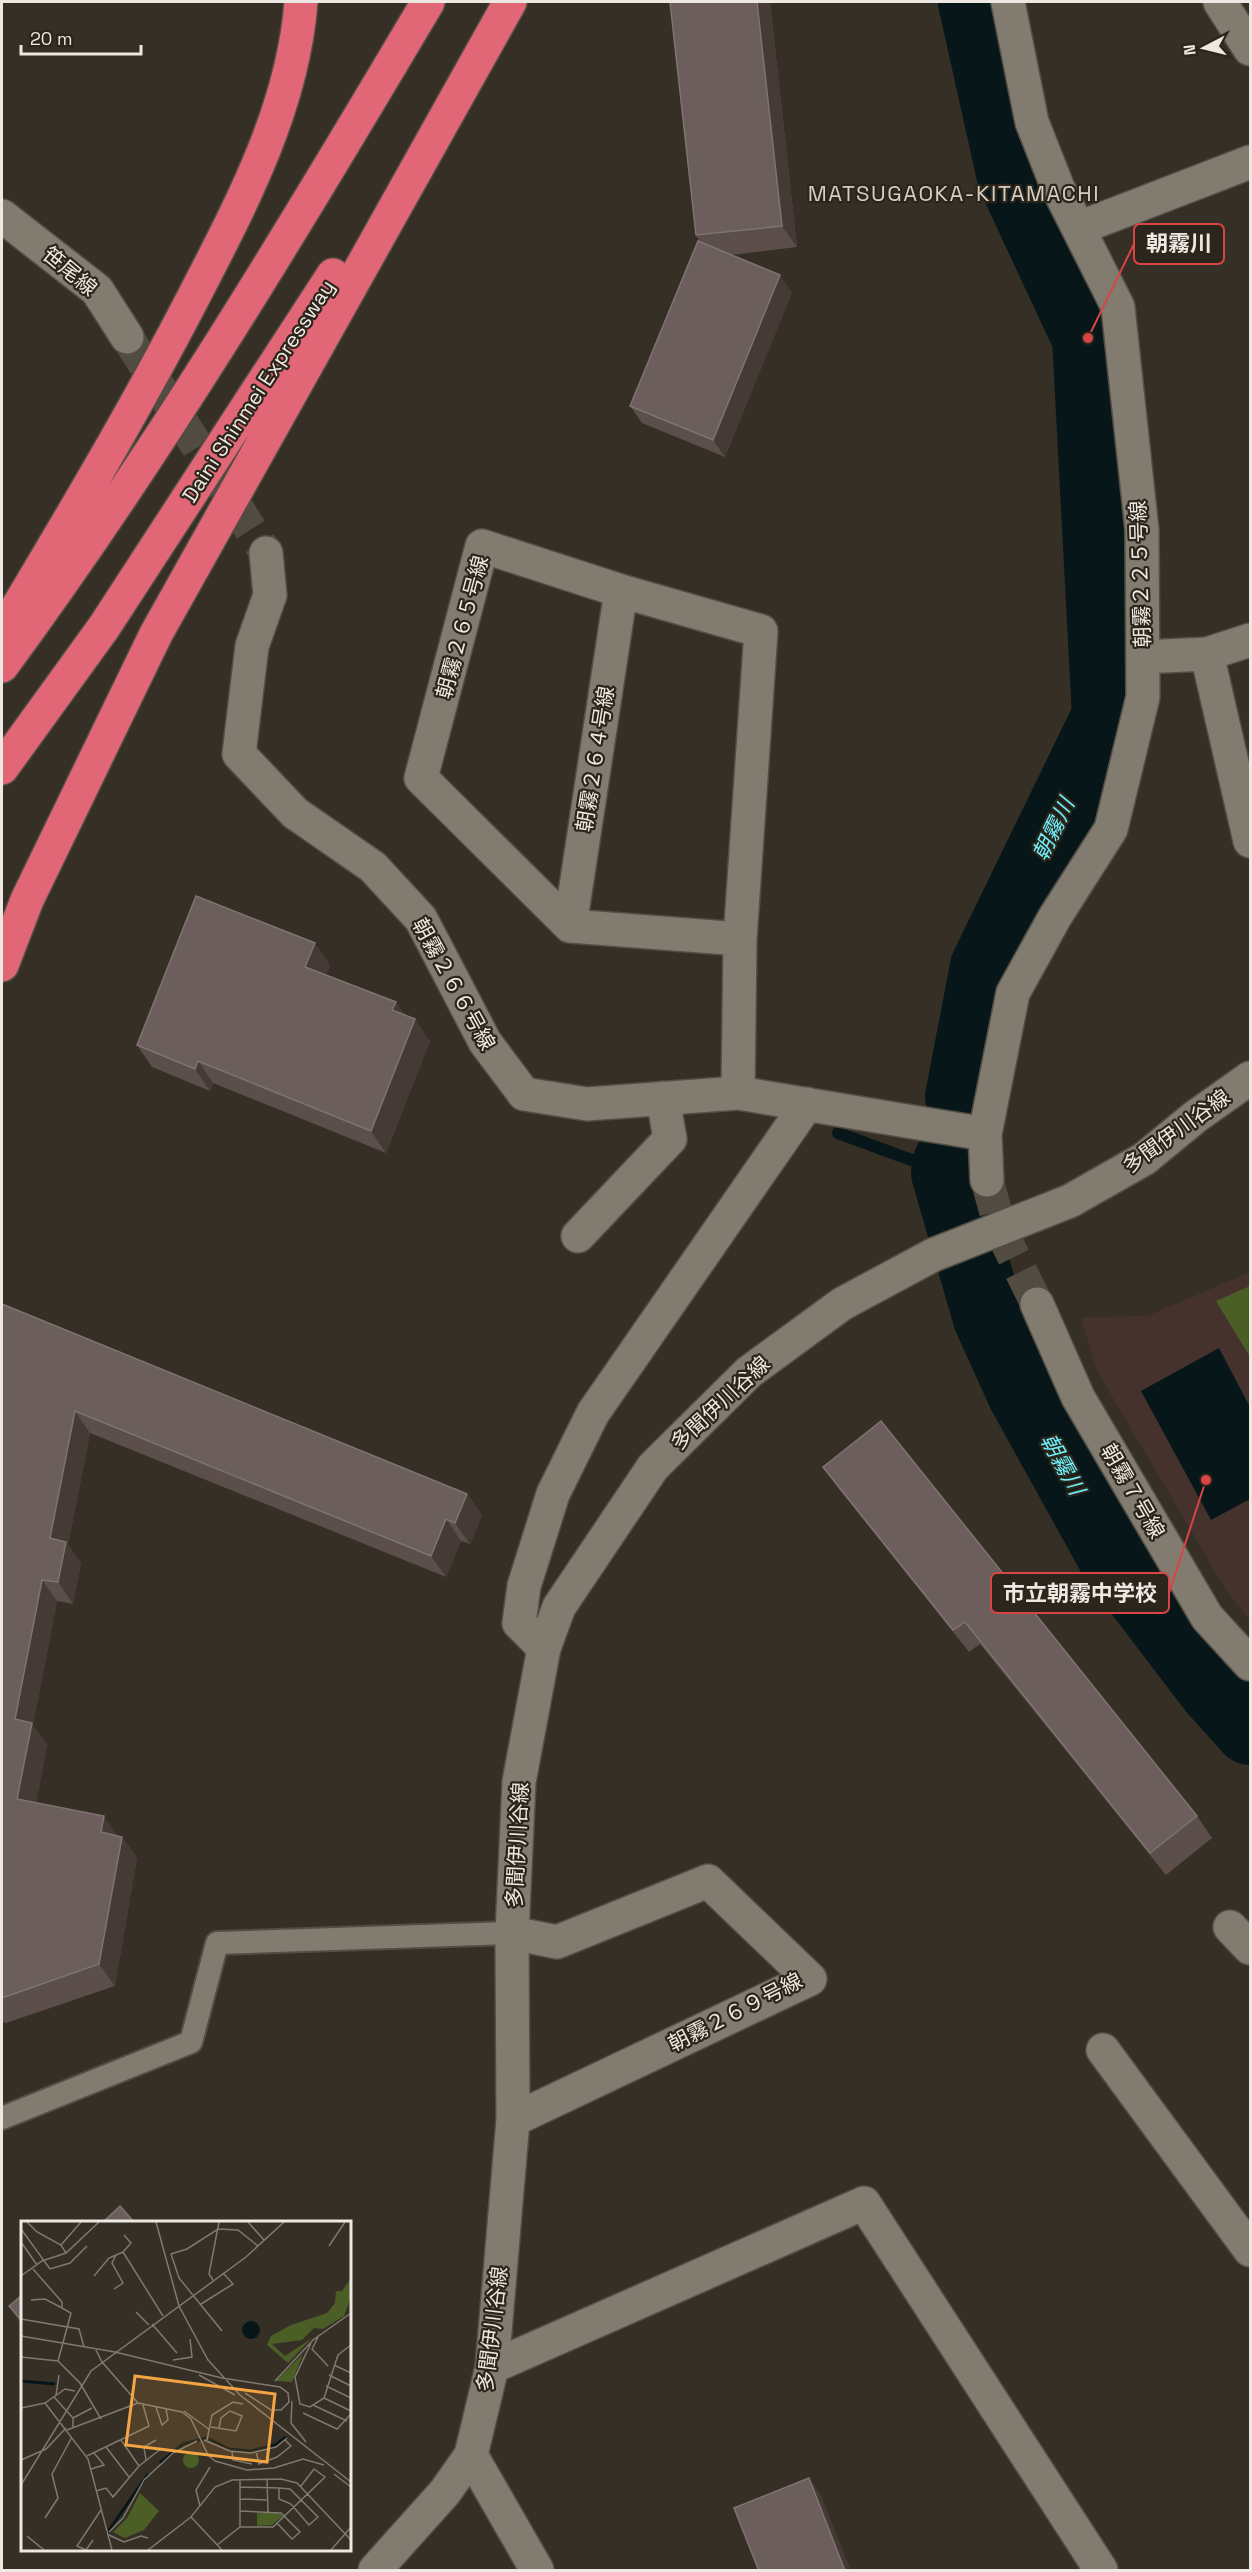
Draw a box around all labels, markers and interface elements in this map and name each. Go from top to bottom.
scale bar [21,18,141,56]
north arrow [1174,18,1234,78]
text: 20 m [30,27,73,50]
text: N [1179,43,1201,56]
district label: MATSUGAOKA-KITAMACHI [808,179,1100,207]
callout: 朝霧川 [1134,224,1224,264]
text: 朝霧川 [1146,229,1212,257]
street label: 笹尾線 [37,240,103,302]
street label: Daini Shinmei Expressway [176,274,340,508]
street label: 朝霧２２５号線 [1124,500,1156,648]
street label: 朝霧２６５号線 [430,553,494,701]
street label: 朝霧２６４号線 [570,684,620,834]
water label: 朝霧川 [1026,791,1081,865]
street label: 朝霧２６６号線 [407,913,501,1055]
street label: 多聞伊川谷線 [1117,1083,1235,1179]
street label: 多聞伊川谷線 [665,1350,775,1456]
water label: 朝霧川 [1035,1428,1092,1501]
street label: 朝霧７号線 [1095,1439,1171,1543]
callout: 市立朝霧中学校 [991,1573,1169,1613]
text: 市立朝霧中学校 [1003,1579,1157,1607]
street label: 多聞伊川谷線 [500,1781,534,1909]
street label: 朝霧２６９号線 [663,1967,807,2057]
inset map [21,2221,351,2551]
street label: 多聞伊川谷線 [471,2265,513,2393]

